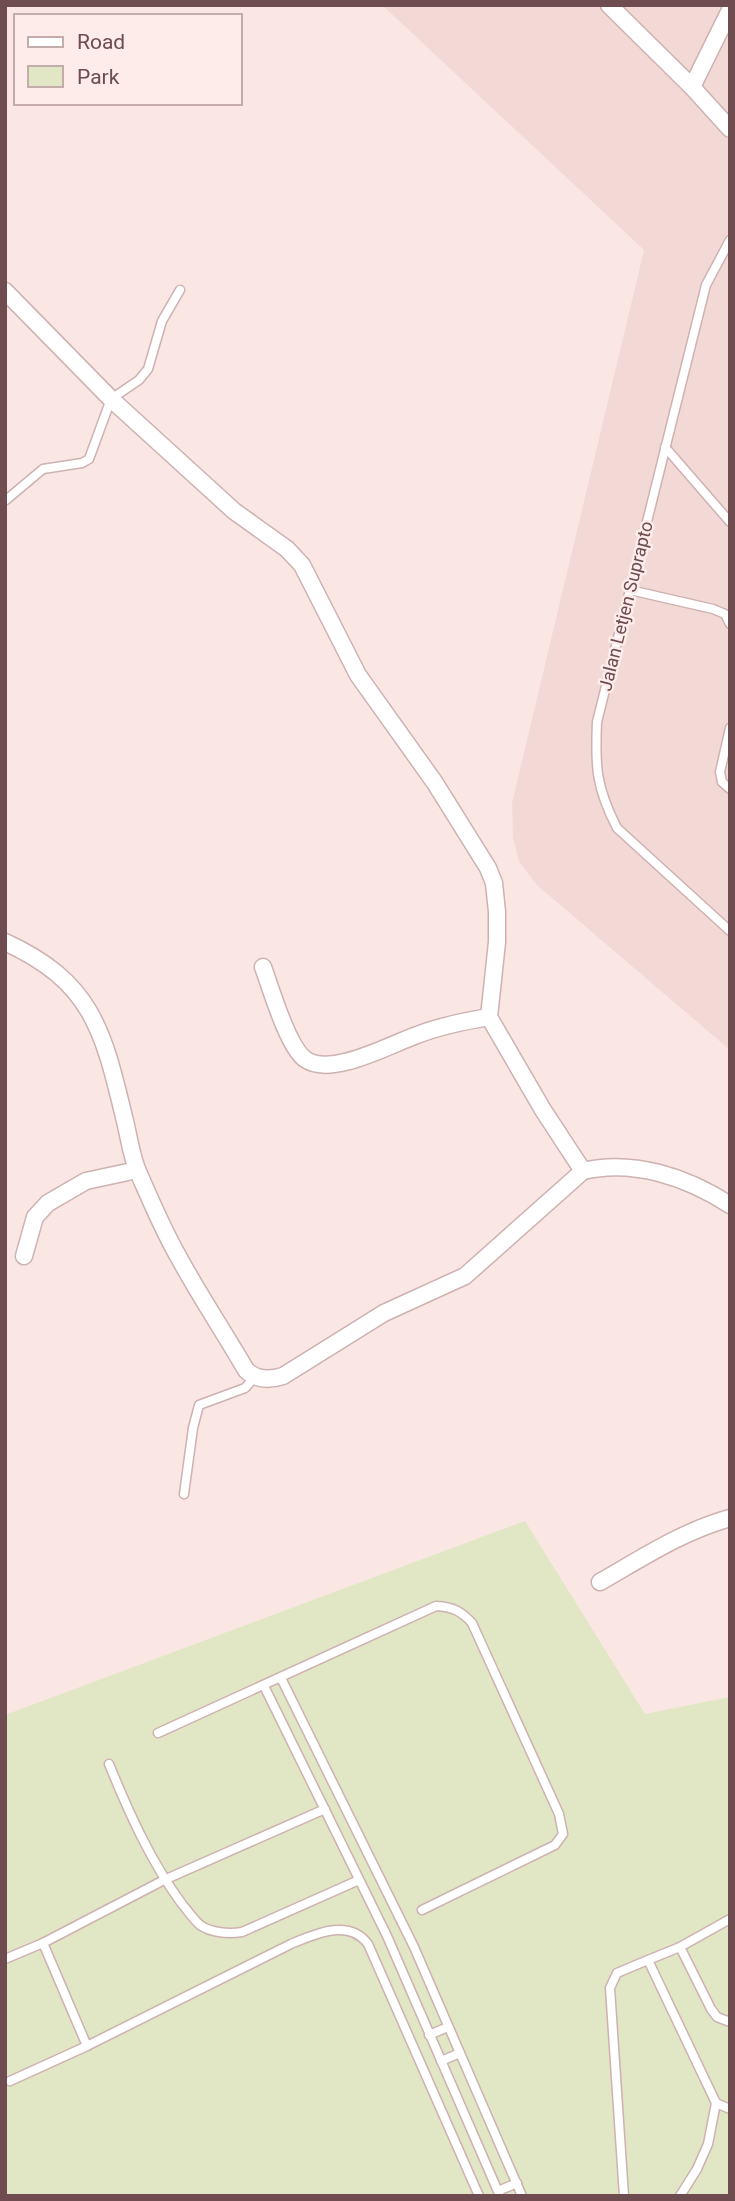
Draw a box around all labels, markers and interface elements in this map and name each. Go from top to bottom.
legend [14,14,242,105]
text: Road [77,30,125,54]
text: Park [77,65,120,89]
street label: Jalan Letjen Suprapto [594,519,657,693]

